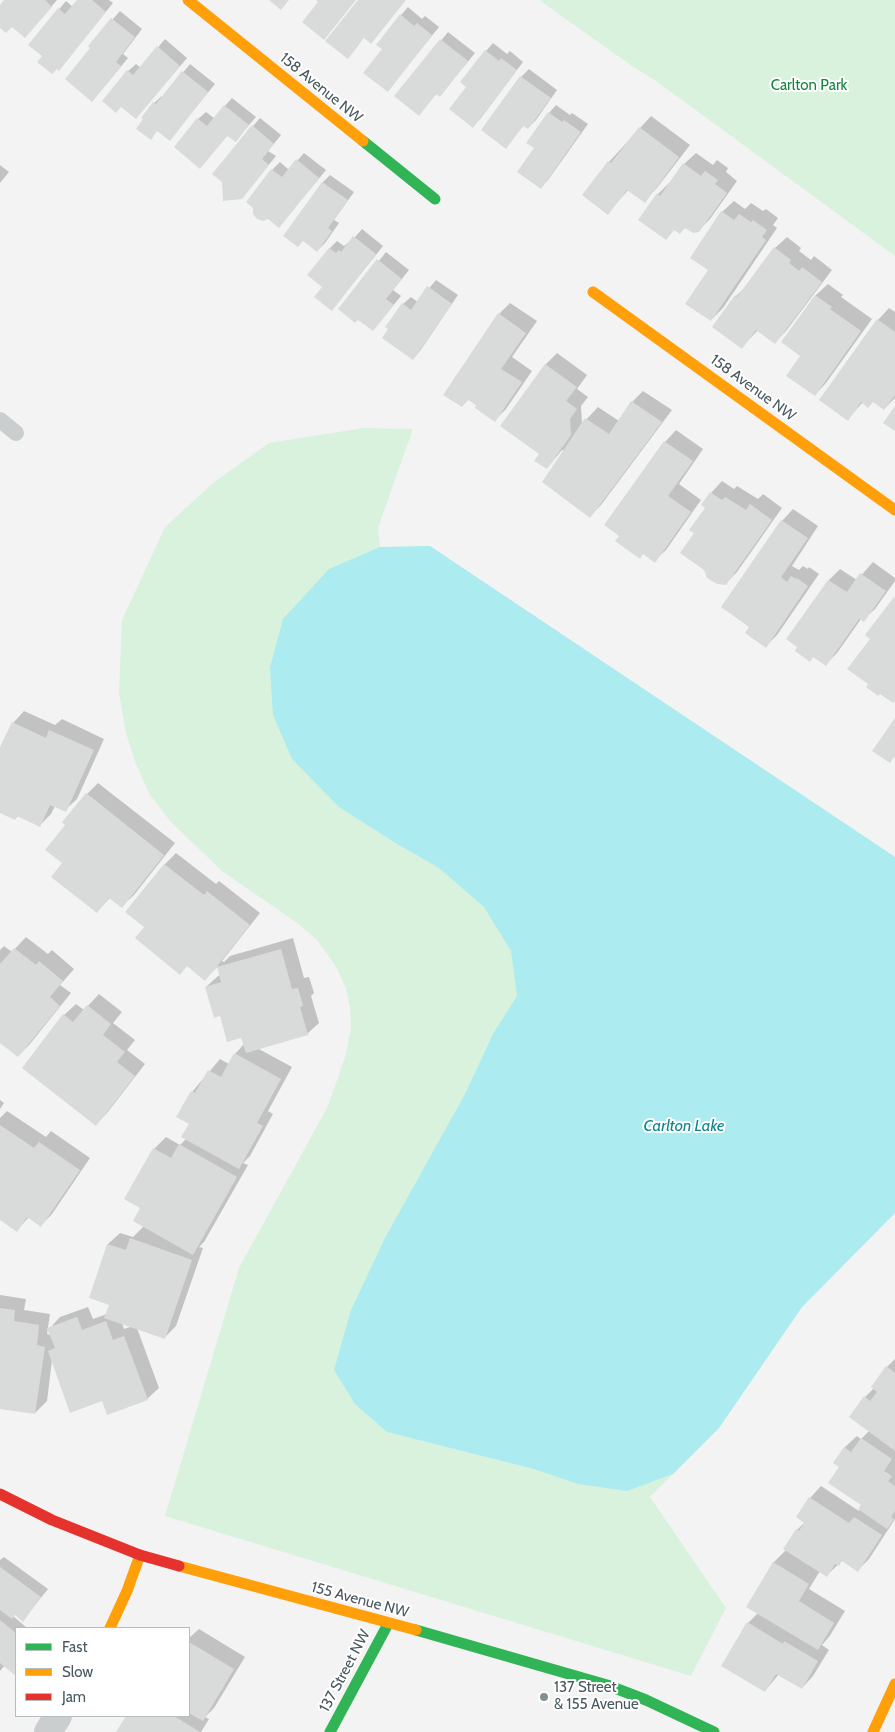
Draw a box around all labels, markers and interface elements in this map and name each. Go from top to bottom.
street label: 158 Avenue NW [276,49,366,127]
park label: Carlton Park [771,77,847,95]
street label: 158 Avenue NW [707,351,799,425]
water label: Carlton Lake [644,1116,724,1136]
street label: 155 Avenue NW [309,1578,411,1622]
legend [15,1627,190,1717]
street label: 137 Street NW [316,1627,374,1715]
text: Fast [62,1638,87,1656]
text: Slow [62,1663,93,1681]
place label: 137 Street & 155 Avenue [554,1679,639,1714]
text: Jam [62,1688,86,1706]
marker: 137 Street & 155 Avenue [538,1691,550,1703]

